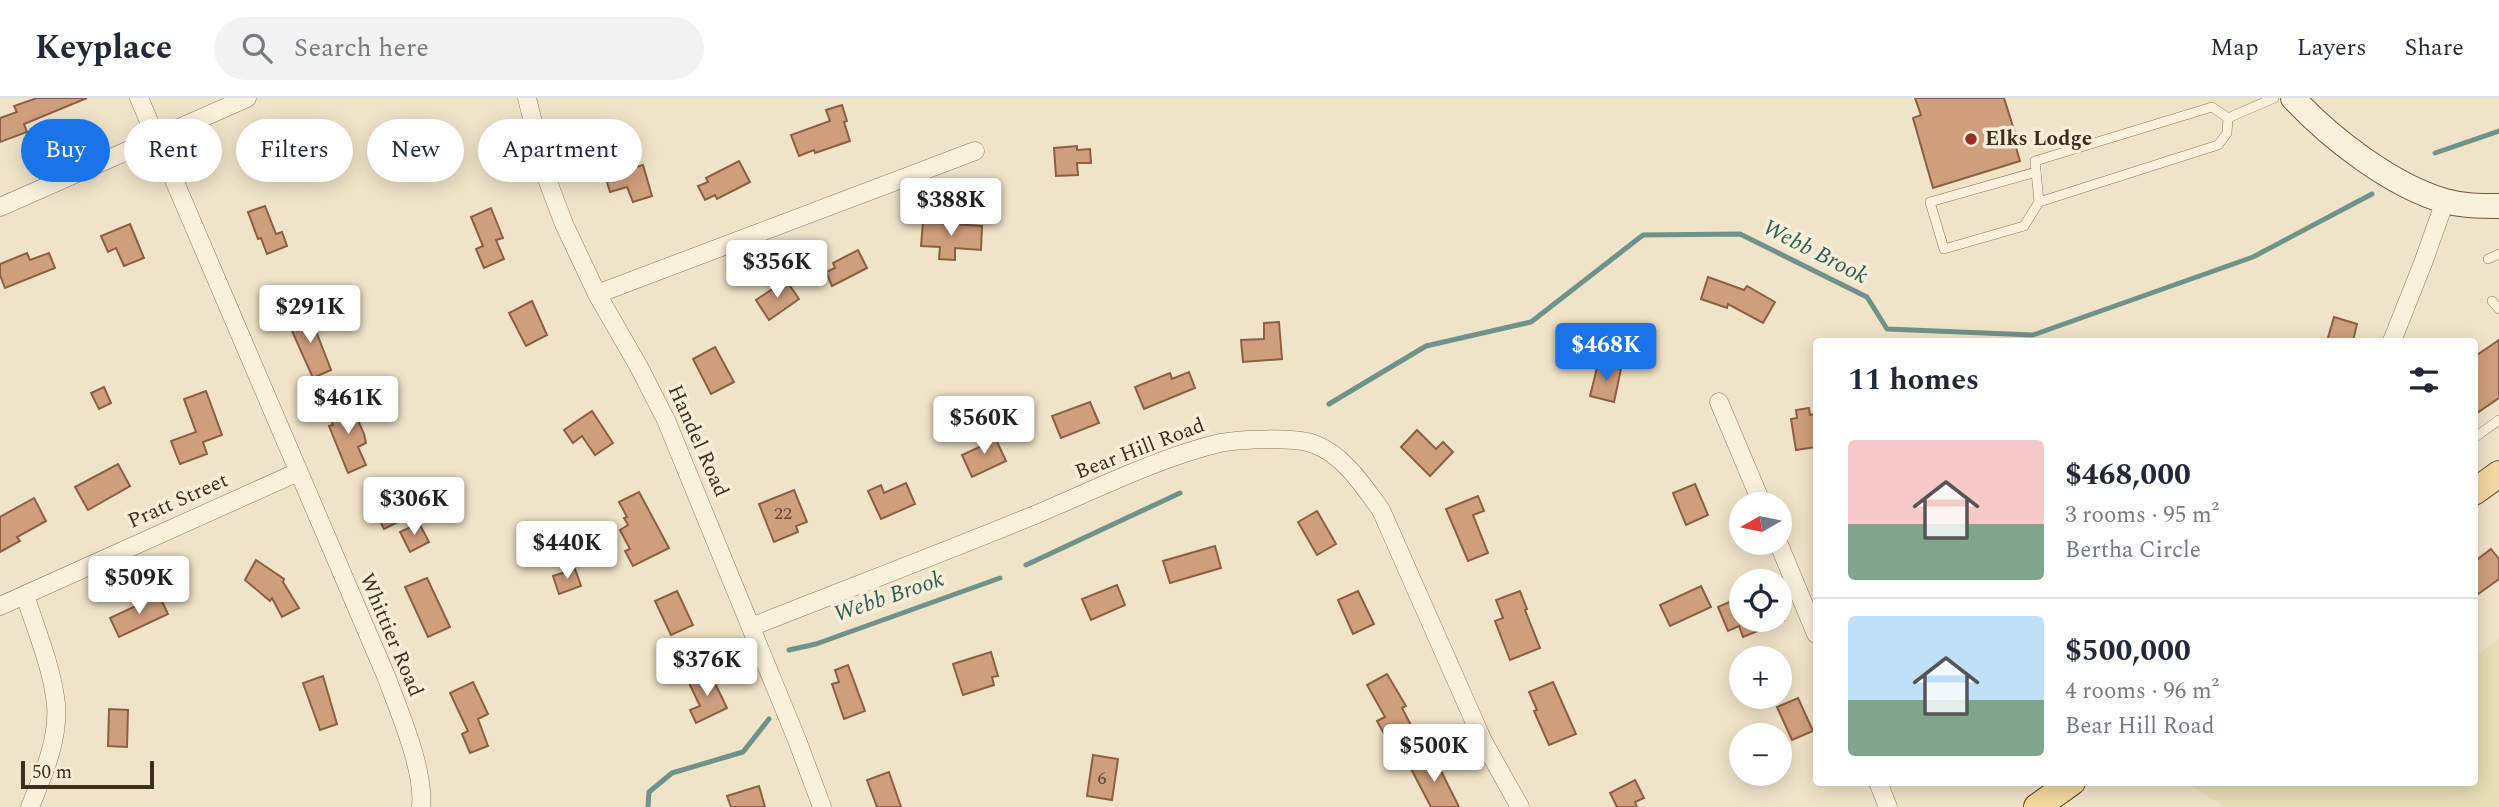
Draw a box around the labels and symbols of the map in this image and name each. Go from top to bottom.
place label: Elks Lodge [1985,123,2092,155]
marker: Elks Lodge [1963,131,1979,147]
pin: $388K [902,178,1000,238]
water label: Webb Brook [1756,210,1874,294]
pin: $356K [728,240,826,300]
pin: $291K [261,286,359,345]
pin: $468K [1557,324,1655,383]
pin: $461K [299,376,397,436]
street label: Handel Road [659,380,737,502]
pin: $560K [935,396,1033,456]
street label: Bear Hill Road [1070,410,1210,488]
street label: Pratt Street [123,465,233,537]
pin: $306K [365,478,463,537]
north arrow [1729,492,1792,555]
house number: 22 [774,500,792,527]
pin: $440K [518,522,616,581]
pin: $509K [90,556,188,616]
water label: Webb Brook [829,562,949,632]
street label: Whittier Road [351,568,431,702]
pin: $376K [658,638,756,698]
pin: $500K [1385,724,1483,784]
scale bar [21,758,154,790]
house number: 6 [1098,765,1107,792]

